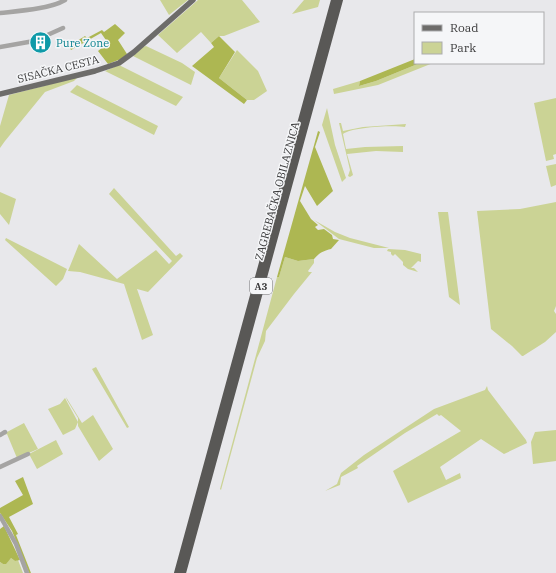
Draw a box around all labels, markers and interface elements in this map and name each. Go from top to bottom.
legend [414,12,544,64]
text: Road [450,20,479,35]
building icon: Pure Zone [27,30,53,56]
place label: Pure Zone [56,36,109,50]
text: Park [450,40,476,55]
street label: SISAČKA CESTA [16,52,101,86]
street label: ZAGREBAČKA OBILAZNICA [252,120,302,262]
road number: A3 [250,278,272,294]

